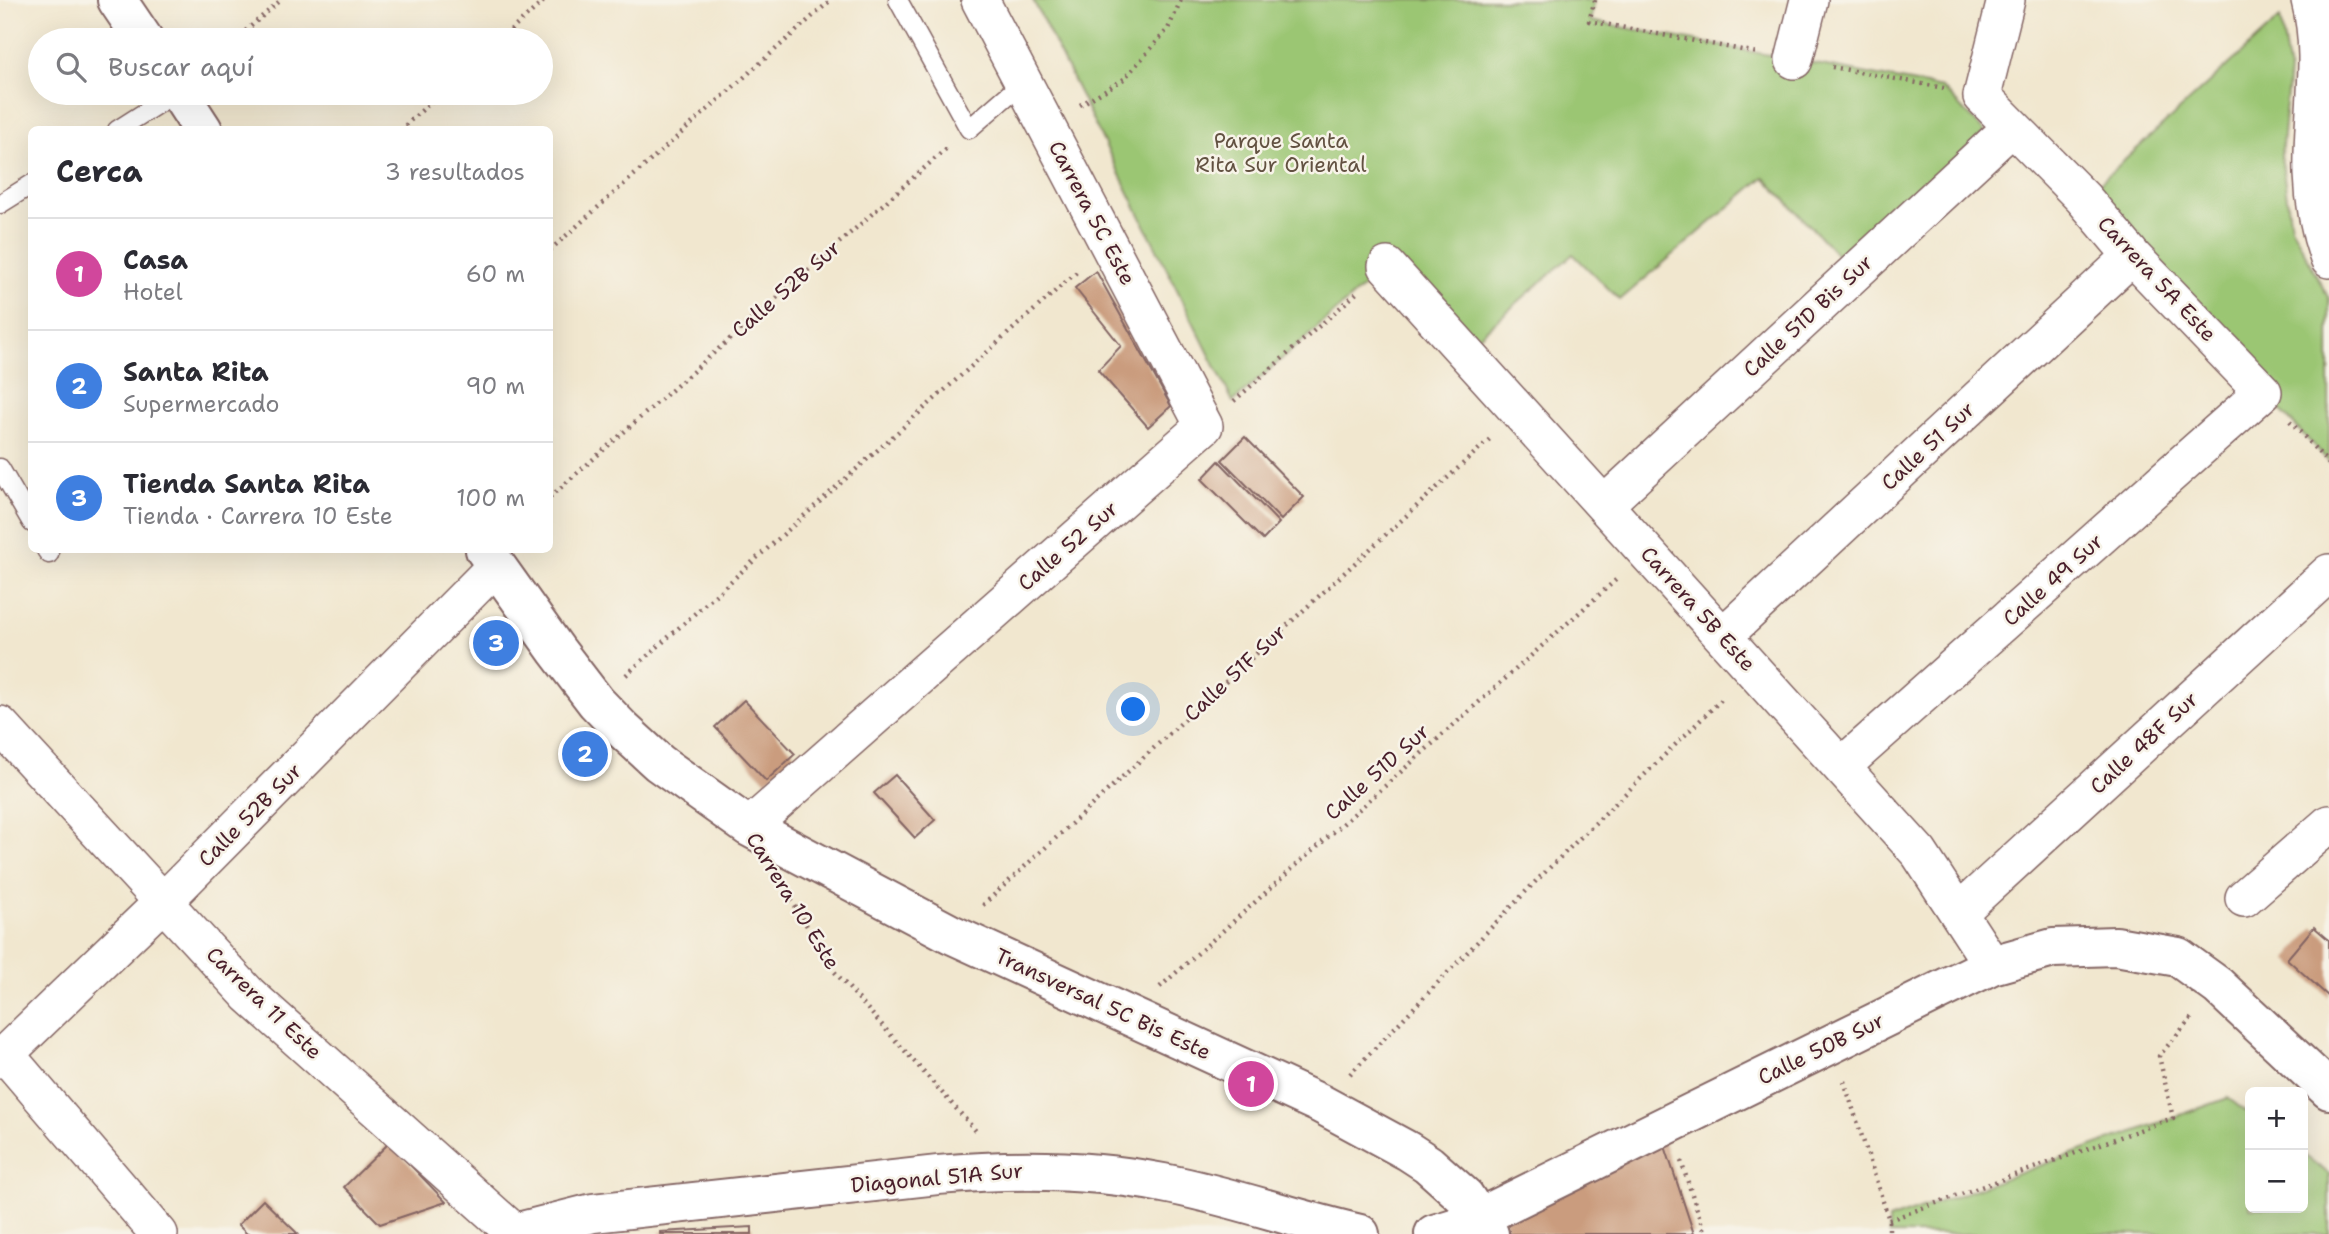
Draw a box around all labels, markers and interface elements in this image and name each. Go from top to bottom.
search box [28,28,553,105]
icon: search [52,48,90,86]
text: Buscar aquí [108,49,254,84]
park label: Parque Santa Rita Sur Oriental [1195,127,1367,179]
street label: Carrera 5C Este [1042,136,1142,290]
text: Cerca [56,151,143,192]
text: 3 resultados [385,157,525,187]
street label: Carrera 5A Este [2091,210,2223,348]
street label: Calle 52B Sur [726,234,846,344]
text: Casa [123,242,188,277]
street label: Calle 51D Bis Sur [1737,249,1879,383]
text: 1 [74,259,84,289]
text: 60 m [466,259,525,289]
text: Hotel [123,277,183,307]
text: Santa Rita [123,354,269,389]
text: 2 [71,371,87,401]
text: 90 m [465,371,525,401]
text: Supermercado [123,389,279,419]
street label: Calle 51 Sur [1875,395,1981,497]
text: Tienda Santa Rita [123,466,370,501]
text: 3 [71,483,87,513]
text: 100 m [456,483,525,513]
street label: Calle 52 Sur [1012,495,1124,597]
text: Tienda · Carrera 10 Este [123,501,393,531]
street label: Calle 49 Sur [1997,527,2109,632]
street label: Carrera 5B Este [1634,540,1762,678]
pin: 3 [473,617,519,669]
street label: Calle 51F Sur [1178,618,1292,728]
street label: Calle 48F Sur [2084,686,2204,800]
your location [1116,692,1150,726]
street label: Calle 51D Sur [1319,717,1435,827]
pin: 2 [562,728,608,780]
street label: Calle 52B Sur [192,757,308,873]
street label: Carrera 10 Este [740,827,846,975]
street label: Carrera 11 Este [200,941,328,1065]
street label: Transversal 5C Bis Este [991,942,1215,1066]
street label: Calle 50B Sur [1753,1006,1889,1092]
pin: 1 [1228,1058,1274,1110]
map controls [2245,1087,2308,1213]
button: + [2245,1087,2308,1150]
button: − [2245,1150,2308,1213]
street label: Diagonal 51A Sur [850,1157,1024,1199]

